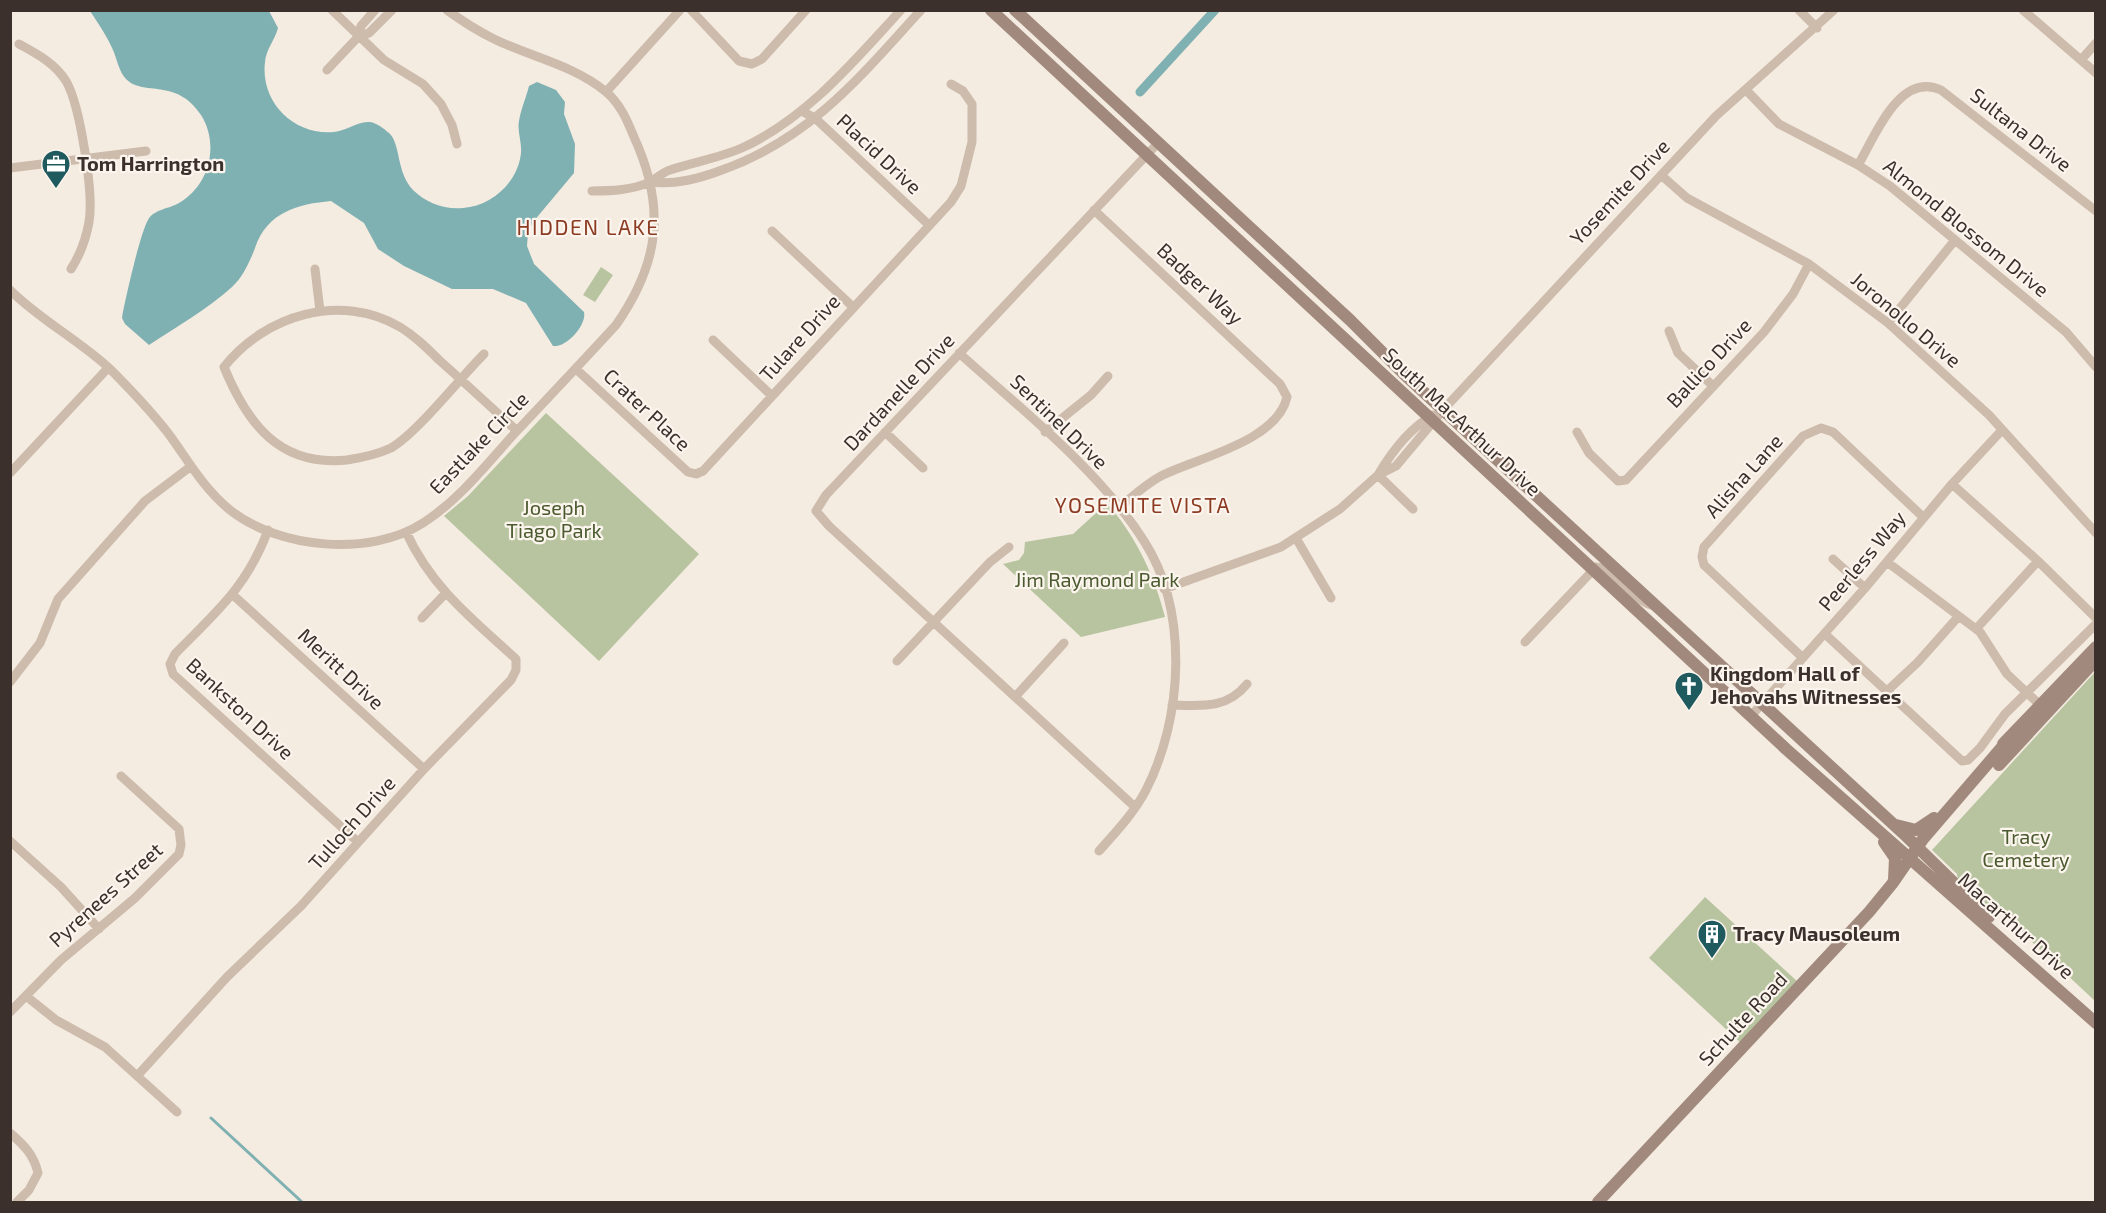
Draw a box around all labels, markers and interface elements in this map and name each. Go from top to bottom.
street label: Sultana Drive [1966,82,2077,176]
street label: Placid Drive [832,108,927,198]
street label: Yosemite Drive [1564,134,1674,249]
office icon: Tom Harrington [40,148,72,190]
place label: Tom Harrington [77,151,224,175]
street label: Almond Blossom Drive [1879,153,2054,301]
district label: HIDDEN LAKE [516,214,660,239]
street label: Badger Way [1153,237,1249,329]
street label: Joronollo Drive [1847,267,1966,372]
street label: Tulare Drive [754,289,845,386]
street label: Ballico Drive [1661,313,1756,412]
street label: Dardanelle Drive [838,328,959,455]
street label: South MacArthur Drive [1379,342,1546,501]
street label: Crater Place [599,363,696,456]
street label: Sentinel Drive [1006,369,1113,474]
street label: Eastlake Circle [424,386,533,498]
street label: Alisha Lane [1699,429,1787,522]
district label: YOSEMITE VISTA [1055,492,1231,517]
park label: Joseph Tiago Park [506,495,602,542]
street label: Peerless Way [1813,505,1910,615]
park label: Jim Raymond Park [1015,567,1179,591]
street label: Meritt Drive [294,623,390,714]
street label: Bankston Drive [182,652,299,764]
place label: Kingdom Hall of Jehovahs Witnesses [1710,661,1901,708]
church icon: Kingdom Hall of Jehovahs Witnesses [1673,670,1705,712]
street label: Tulloch Drive [303,771,400,874]
park label: Tracy Cemetery [1982,824,2070,871]
street label: Pyrenees Street [44,837,167,951]
street label: Macarthur Drive [1954,867,2079,984]
building icon: Tracy Mausoleum [1696,918,1728,960]
place label: Tracy Mausoleum [1733,921,1900,946]
street label: Schulte Road [1693,967,1792,1070]

